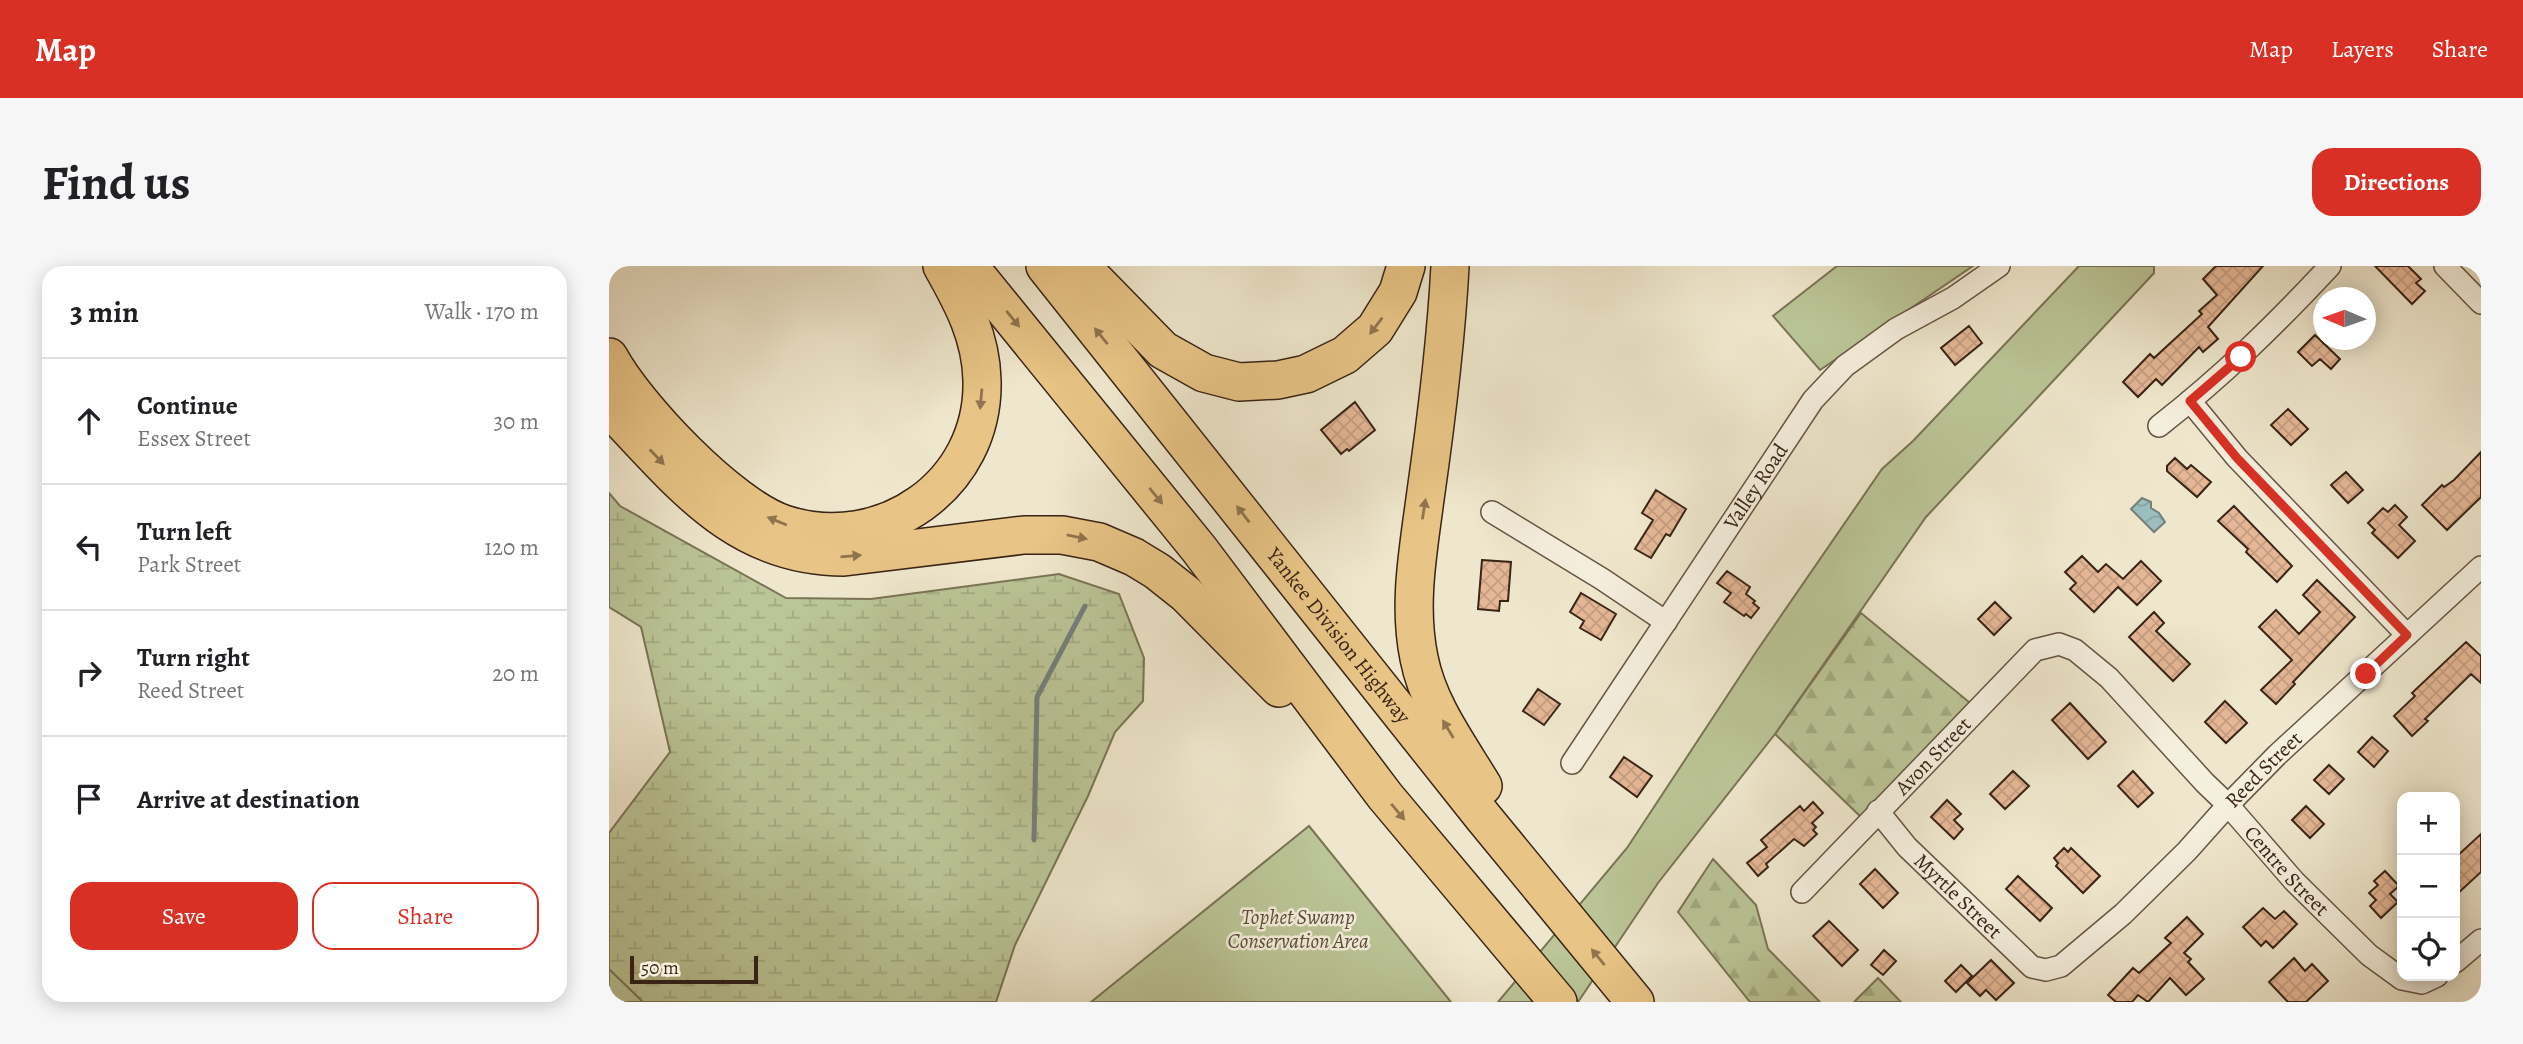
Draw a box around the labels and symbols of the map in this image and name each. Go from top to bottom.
north arrow [2313,287,2376,350]
one-way arrow [1005,309,1020,327]
one-way arrow [1368,317,1383,335]
one-way arrow [1094,328,1109,346]
route start [2225,341,2256,372]
one-way arrow [975,388,986,410]
street label: Valley Road [1716,437,1795,536]
one-way arrow [648,449,665,466]
one-way arrow [1148,486,1163,504]
one-way arrow [1418,497,1429,519]
one-way arrow [1235,506,1250,524]
one-way arrow [766,515,787,526]
one-way arrow [1066,532,1088,543]
street label: Yankee Division Highway [1260,541,1418,730]
one-way arrow [841,550,863,561]
route end [2350,658,2381,689]
street label: Avon Street [1888,711,1977,802]
one-way arrow [1442,719,1455,738]
street label: Reed Street [2219,725,2308,814]
one-way arrow [1390,804,1405,821]
street label: Centre Street [2238,819,2335,922]
street label: Myrtle Street [1908,847,2008,945]
park label: Tophet Swamp Conservation Area [1227,903,1369,955]
one-way arrow [1590,948,1606,966]
scale bar [630,953,758,985]

